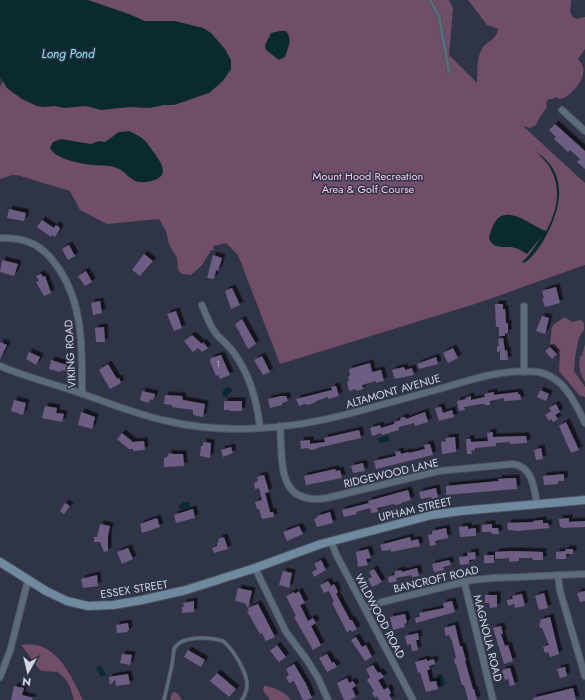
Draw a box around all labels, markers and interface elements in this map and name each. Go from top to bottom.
water label: Long Pond [41,45,96,63]
park label: Mount Hood Recreation Area & Golf Course [313,168,423,197]
street label: VIKING ROAD [60,319,80,389]
house number: 1 [216,357,220,370]
street label: ALTAMONT AVENUE [344,370,442,412]
street label: RIDGEWOOD LANE [342,454,440,492]
street label: UPHAM STREET [377,493,453,525]
street label: BANCROFT ROAD [392,561,481,597]
street label: WILDWOOD ROAD [351,571,409,662]
street label: ESSEX STREET [99,576,169,602]
street label: MAGNOLIA ROAD [469,593,507,684]
north arrow [8,652,48,692]
text: N [21,673,32,690]

